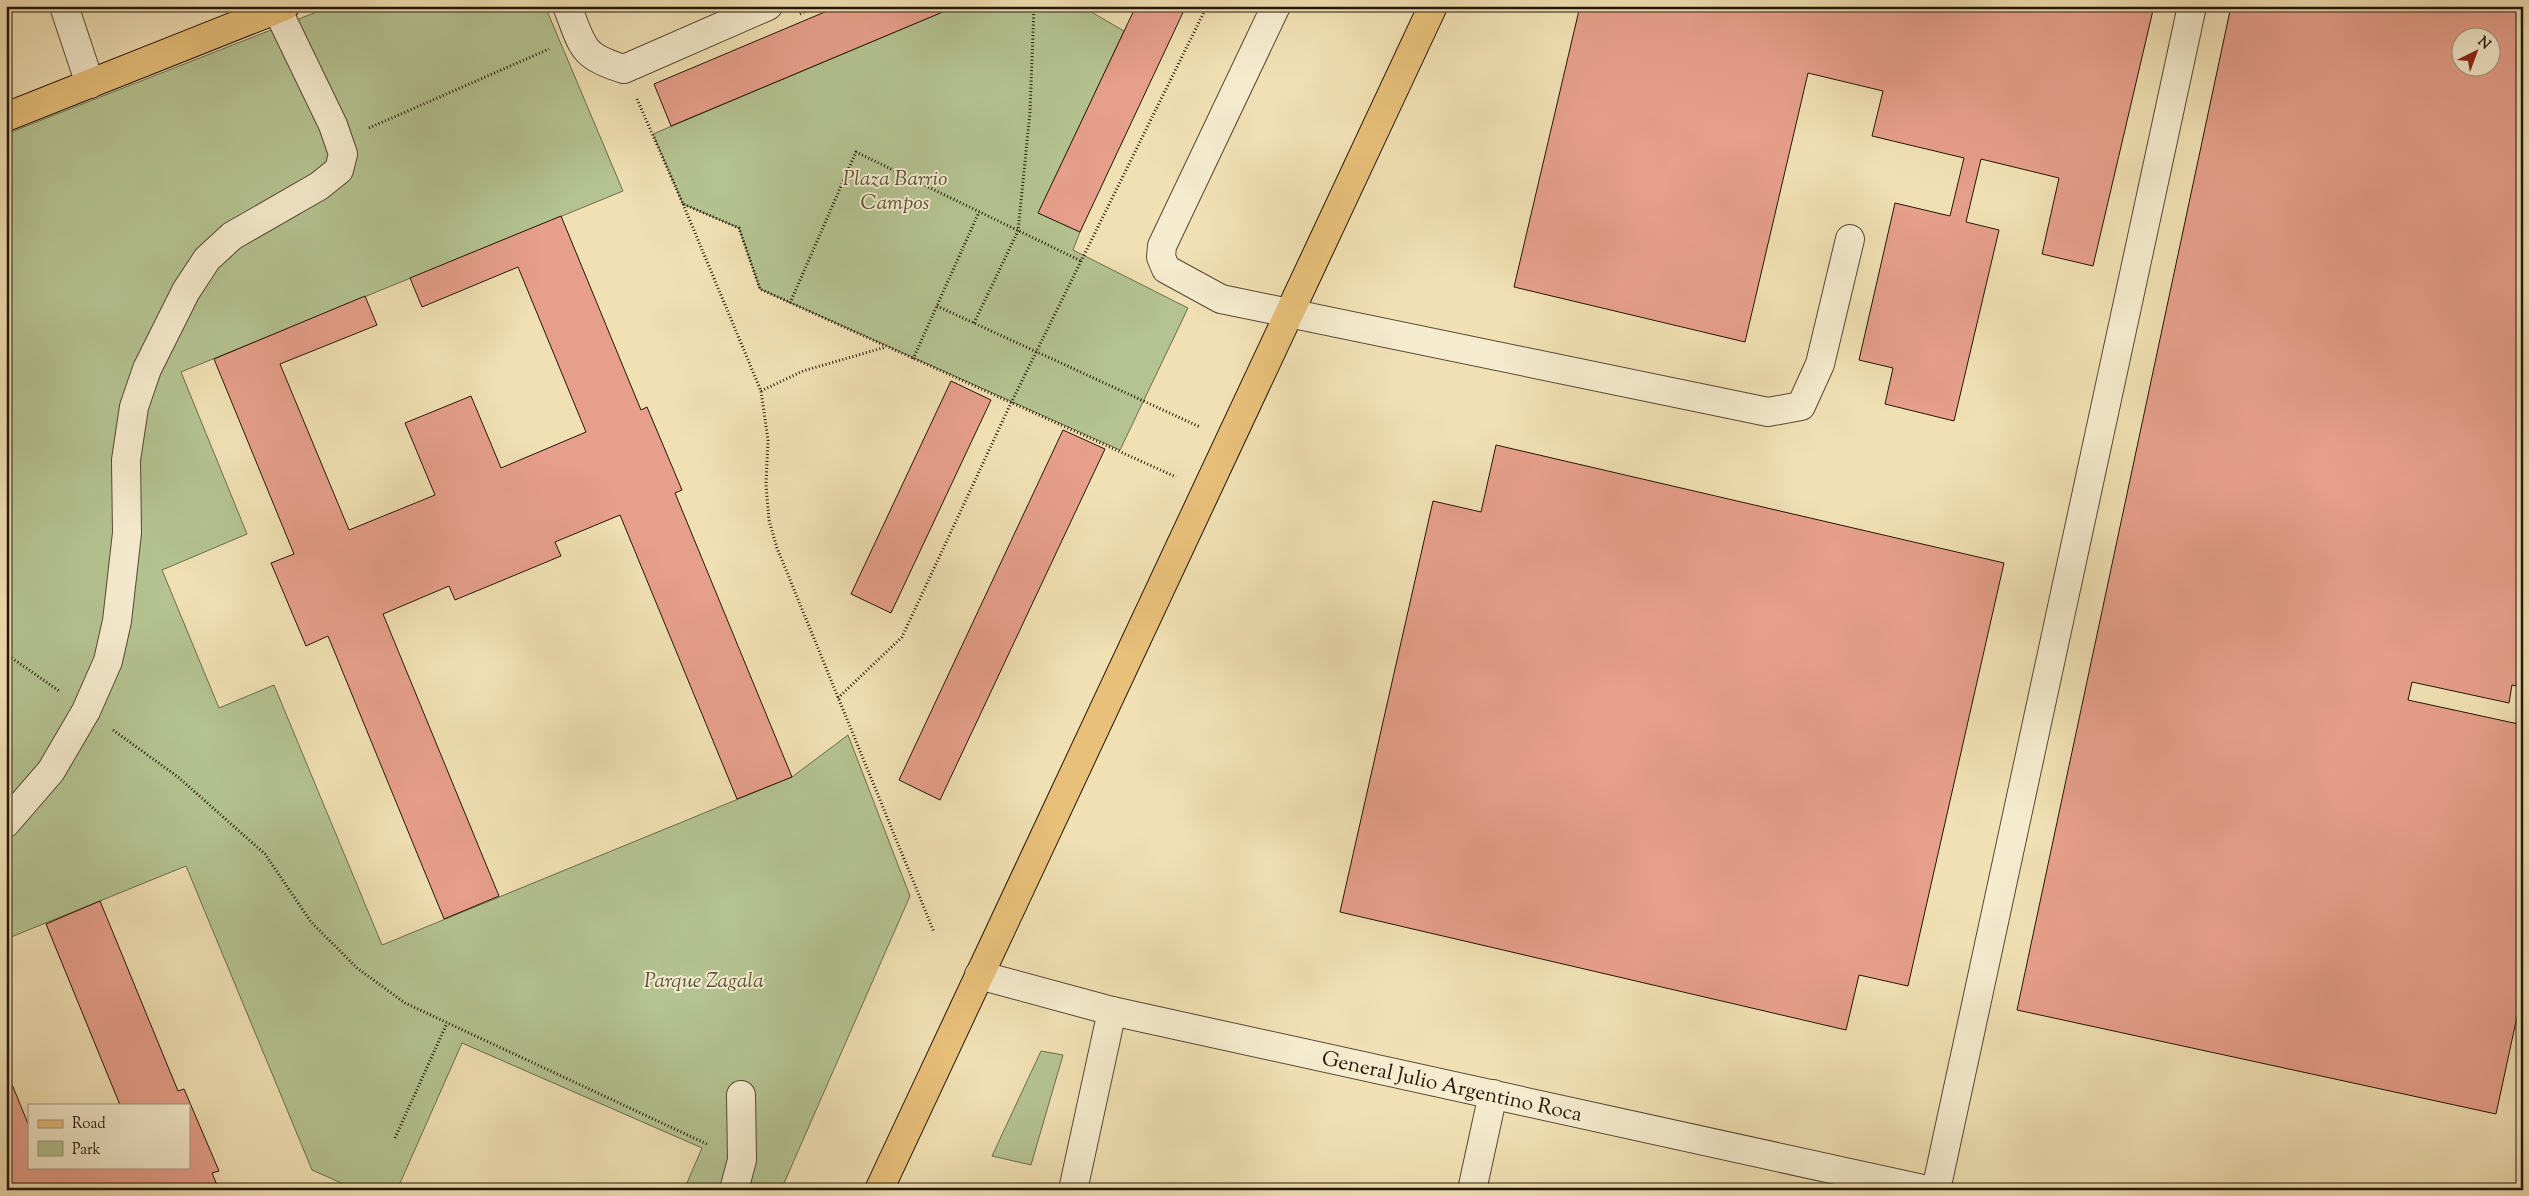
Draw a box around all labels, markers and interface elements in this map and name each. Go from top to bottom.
north arrow [2452,28,2502,78]
text: N [2473,33,2494,55]
park label: Plaza Barrio Campos [843,165,947,219]
park label: Parque Zagala [644,967,764,997]
street label: General Julio Argentino Roca [1319,1044,1585,1131]
legend [28,1104,190,1168]
text: Road [72,1114,106,1135]
text: Park [72,1140,101,1161]

